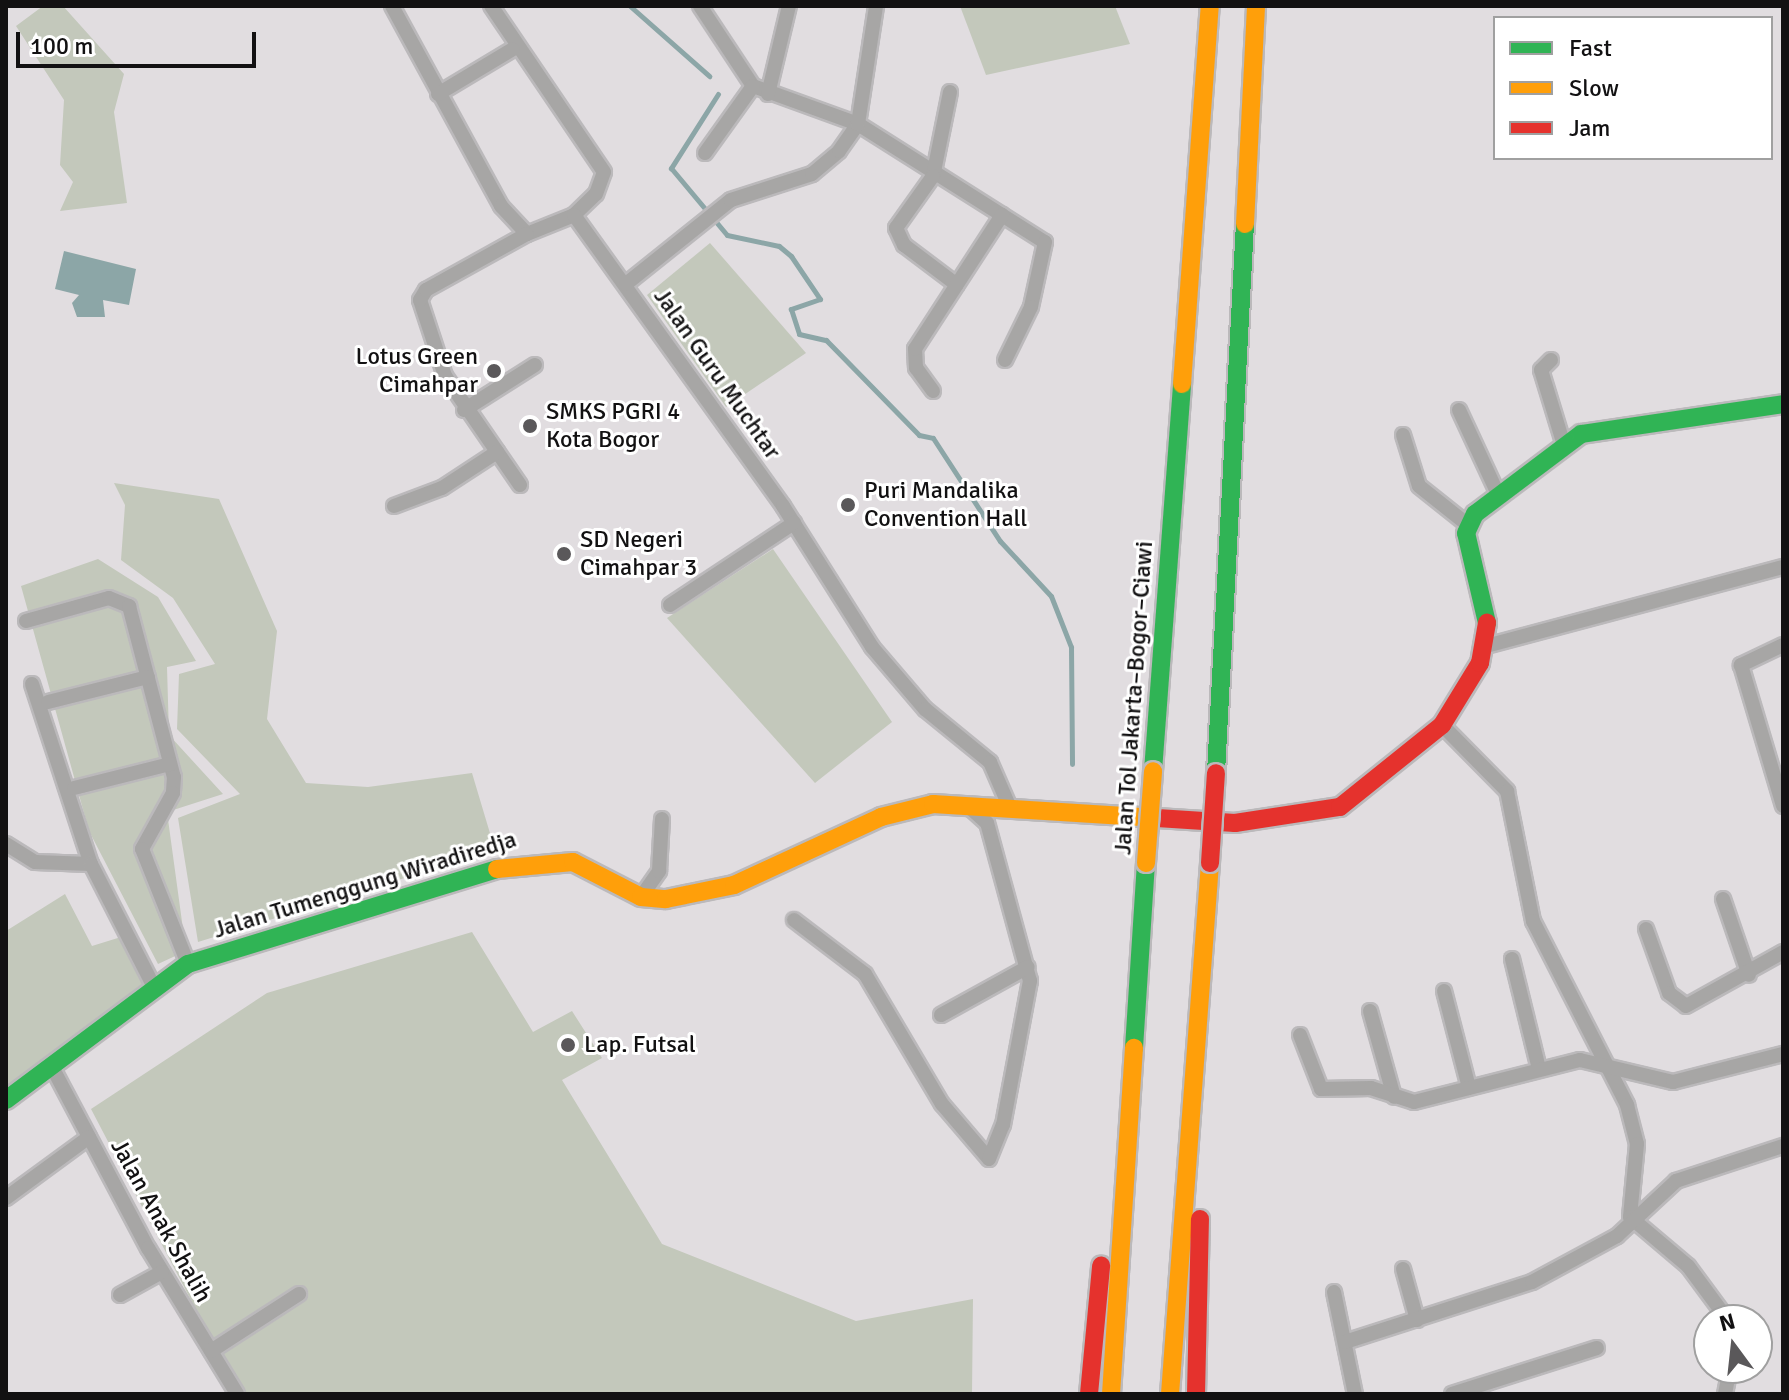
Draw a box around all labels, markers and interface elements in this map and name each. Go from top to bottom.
scale bar [20,16,260,66]
legend [1493,16,1773,160]
text: 100 m [30,31,93,61]
text: Fast [1569,33,1612,63]
text: Slow [1569,73,1619,103]
text: Jam [1569,113,1610,143]
street label: Jalan Guru Muchtar [647,283,787,465]
place label: Lotus Green Cimahpar [356,343,478,399]
marker: Lotus Green Cimahpar [485,362,503,380]
place label: SMKS PGRI 4 Kota Bogor [546,398,680,454]
marker: SMKS PGRI 4 Kota Bogor [521,417,539,435]
place label: Puri Mandalika Convention Hall [864,477,1027,533]
marker: Puri Mandalika Convention Hall [839,496,857,514]
place label: SD Negeri Cimahpar 3 [580,526,697,582]
street label: Jalan Tol Jakarta–Bogor–Ciawi [1109,540,1159,856]
marker: SD Negeri Cimahpar 3 [555,545,573,563]
street label: Jalan Tumenggung Wiradiredja [210,825,520,945]
place label: Lap. Futsal [584,1031,696,1059]
marker: Lap. Futsal [559,1036,577,1054]
street label: Jalan Anak Shalih [104,1134,218,1308]
north arrow [1693,1304,1773,1384]
text: N [1716,1307,1738,1337]

